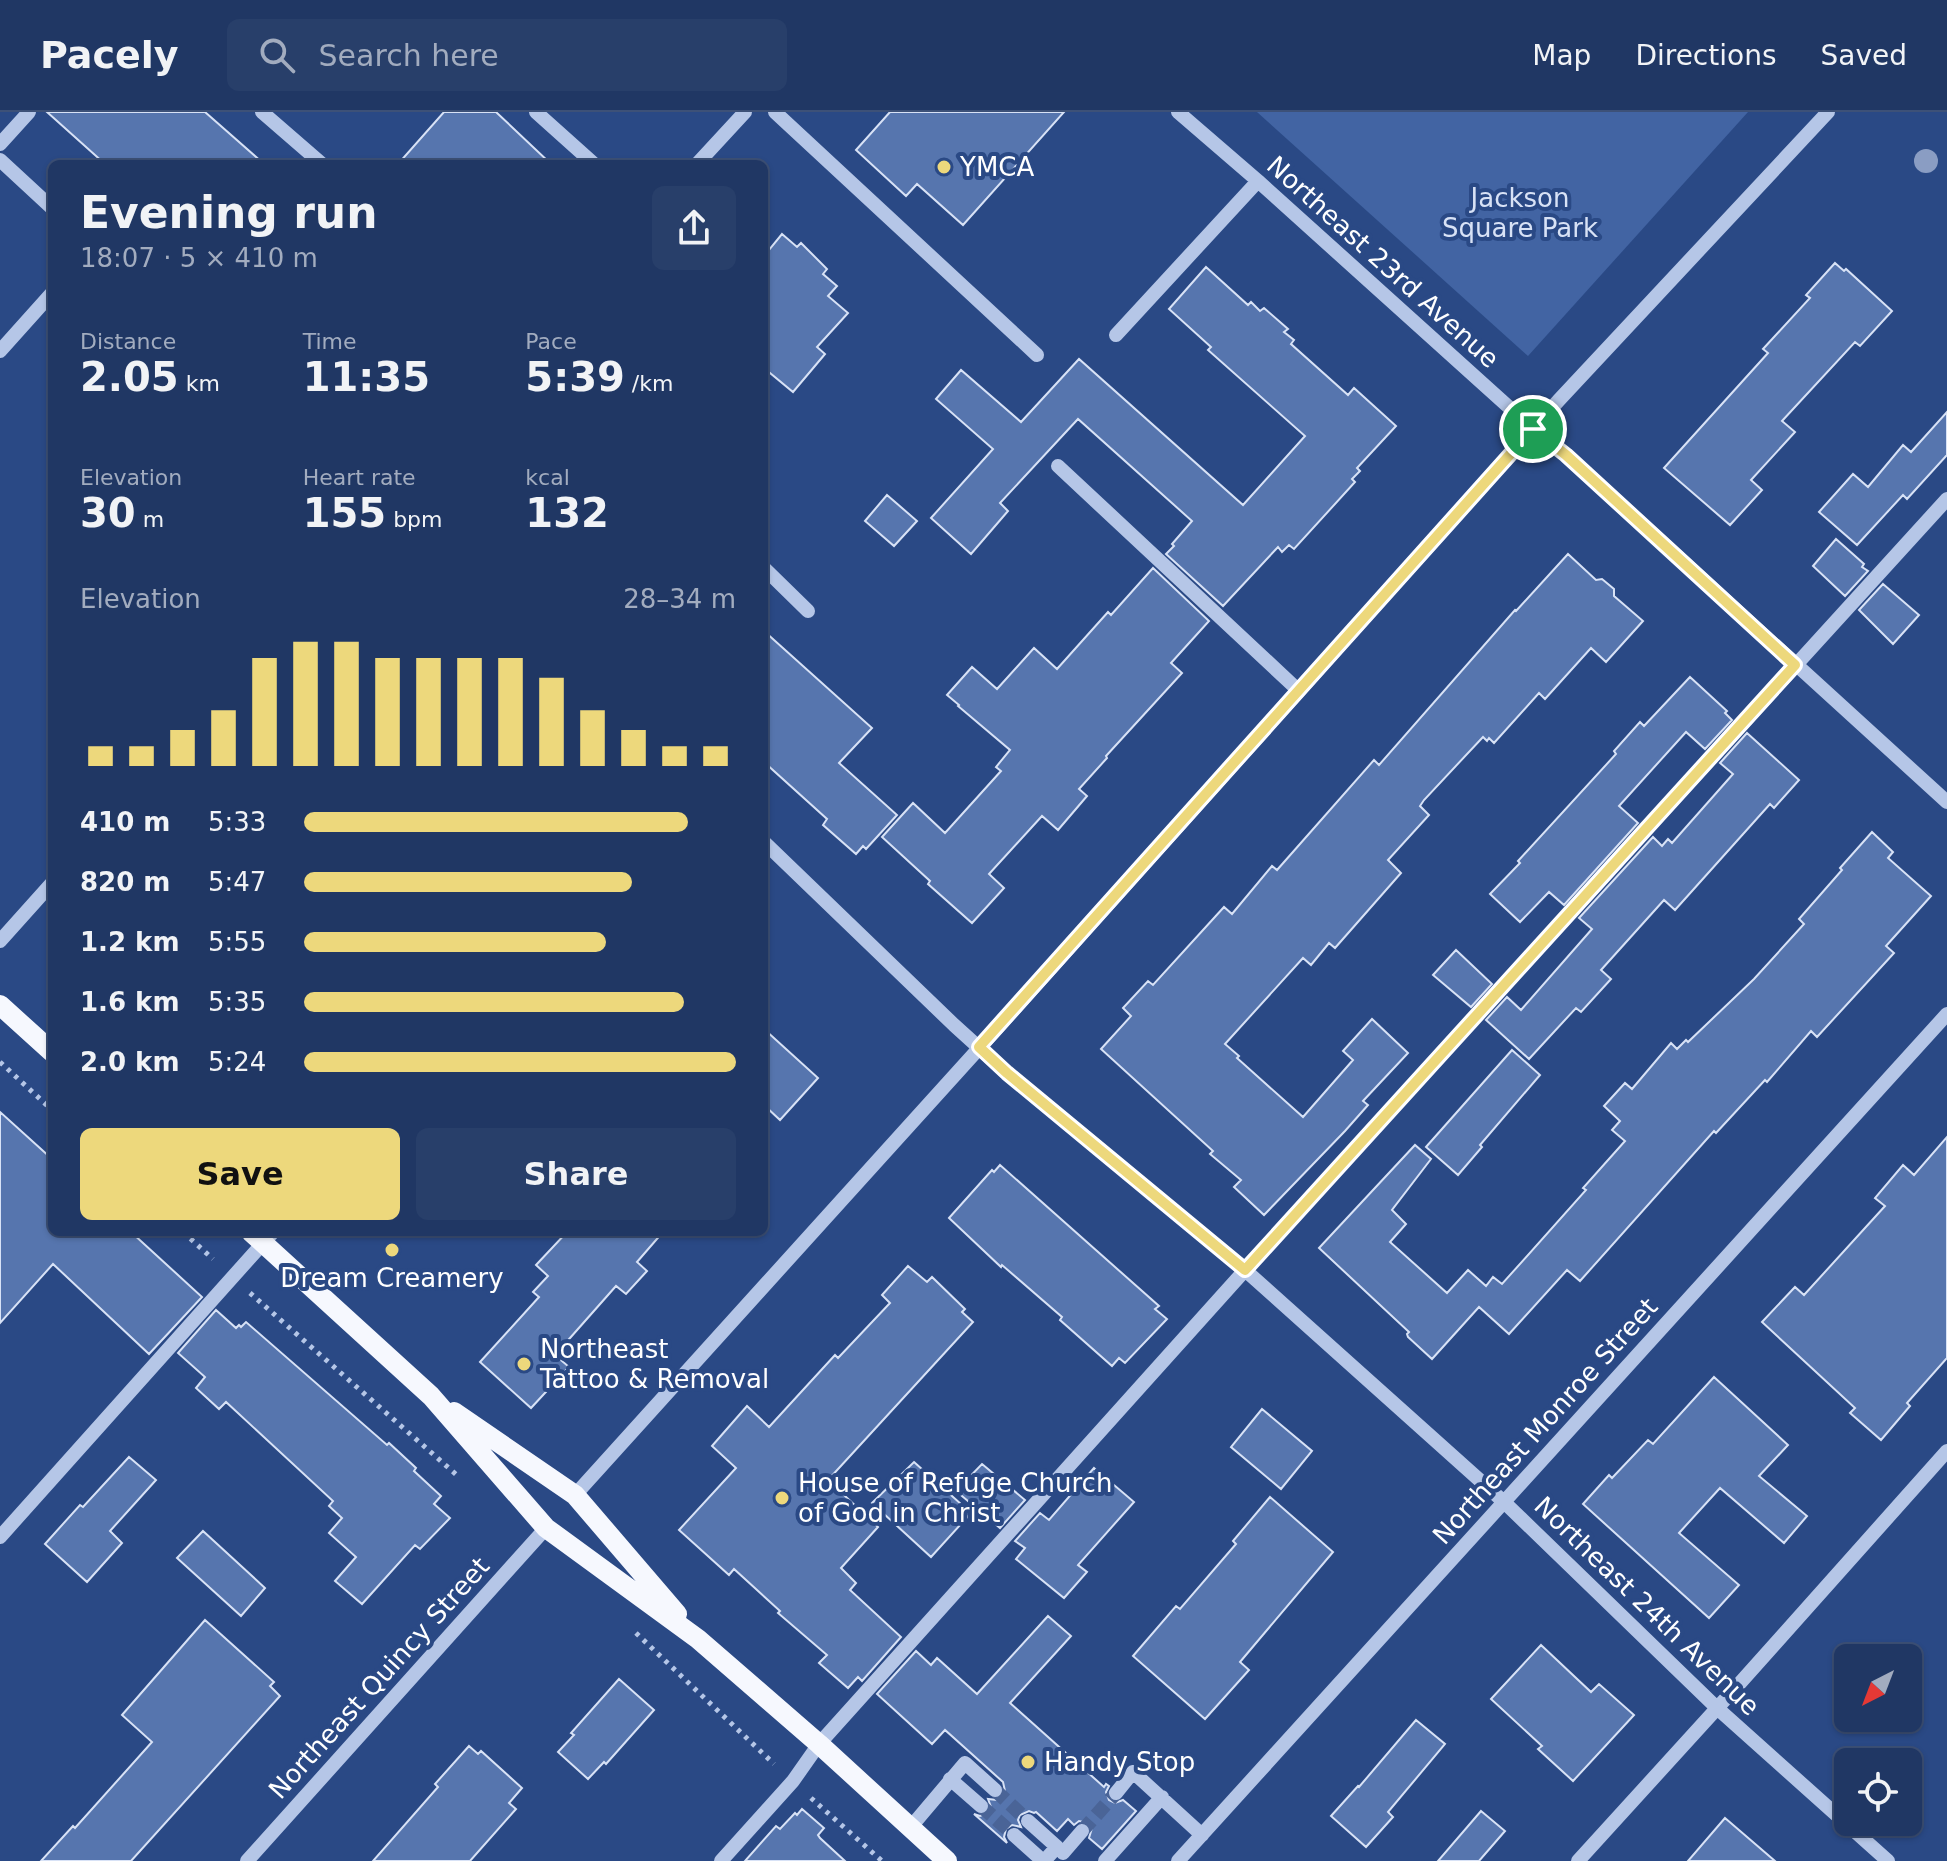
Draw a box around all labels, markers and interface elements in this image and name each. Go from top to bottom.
search box [227,19,787,91]
text: Pacely [40,33,179,77]
icon: search [255,33,299,77]
text: Search here [319,38,499,73]
text: Map [1532,39,1591,72]
text: Directions [1635,39,1776,72]
text: Saved [1820,39,1907,72]
street label: Northeast 23rd Avenue [1261,150,1505,374]
place label: YMCA [959,152,1034,182]
marker: YMCA [935,158,953,176]
park label: Jackson Square Park [1442,183,1598,243]
button: share [652,186,736,270]
text: Evening run [80,187,377,238]
text: 18:07 · 5 × 410 m [80,243,318,273]
text: Distance [80,329,176,354]
text: Time [303,329,357,354]
text: Pace [525,329,577,354]
text: 2.05 [80,354,179,400]
text: 11:35 [303,354,430,400]
text: 5:39 [525,354,625,400]
text: km [179,371,220,396]
text: /km [625,371,673,396]
pin [1499,395,1567,463]
icon: arrive [1511,407,1555,451]
text: Elevation [80,465,182,490]
text: Heart rate [303,465,416,490]
text: kcal [525,465,570,490]
text: 30 [80,490,136,536]
text: 155 [303,490,386,536]
text: 132 [525,490,609,536]
text: m [136,507,164,532]
text: bpm [386,507,443,532]
text: Elevation [80,584,201,614]
text: 28–34 m [623,584,736,614]
text: 410 m [80,807,170,837]
text: 5:33 [208,807,266,837]
text: 820 m [80,867,170,897]
text: 5:47 [208,867,266,897]
text: 1.2 km [80,927,180,957]
text: 5:55 [208,927,266,957]
text: 1.6 km [80,987,180,1017]
text: 5:35 [208,987,266,1017]
text: 2.0 km [80,1047,180,1077]
text: 5:24 [208,1047,266,1077]
button: Save [80,1128,400,1220]
button: Share [416,1128,736,1220]
marker: Dream Creamery [383,1241,401,1259]
place label: Dream Creamery [280,1263,504,1293]
street label: Northeast Monroe Street [1427,1292,1663,1550]
place label: Northeast Tattoo & Removal [539,1334,769,1394]
marker: Northeast Tattoo & Removal [515,1355,533,1373]
place label: House of Refuge Church of God in Christ [798,1468,1112,1528]
marker: House of Refuge Church of God in Christ [773,1489,791,1507]
street label: Northeast 24th Avenue [1528,1491,1766,1721]
street label: Northeast Quincy Street [263,1551,495,1805]
north arrow [1834,1644,1922,1732]
map controls [1834,1644,1922,1836]
place label: Handy Stop [1044,1747,1195,1777]
button: locate [1834,1748,1922,1836]
marker: Handy Stop [1019,1753,1037,1771]

